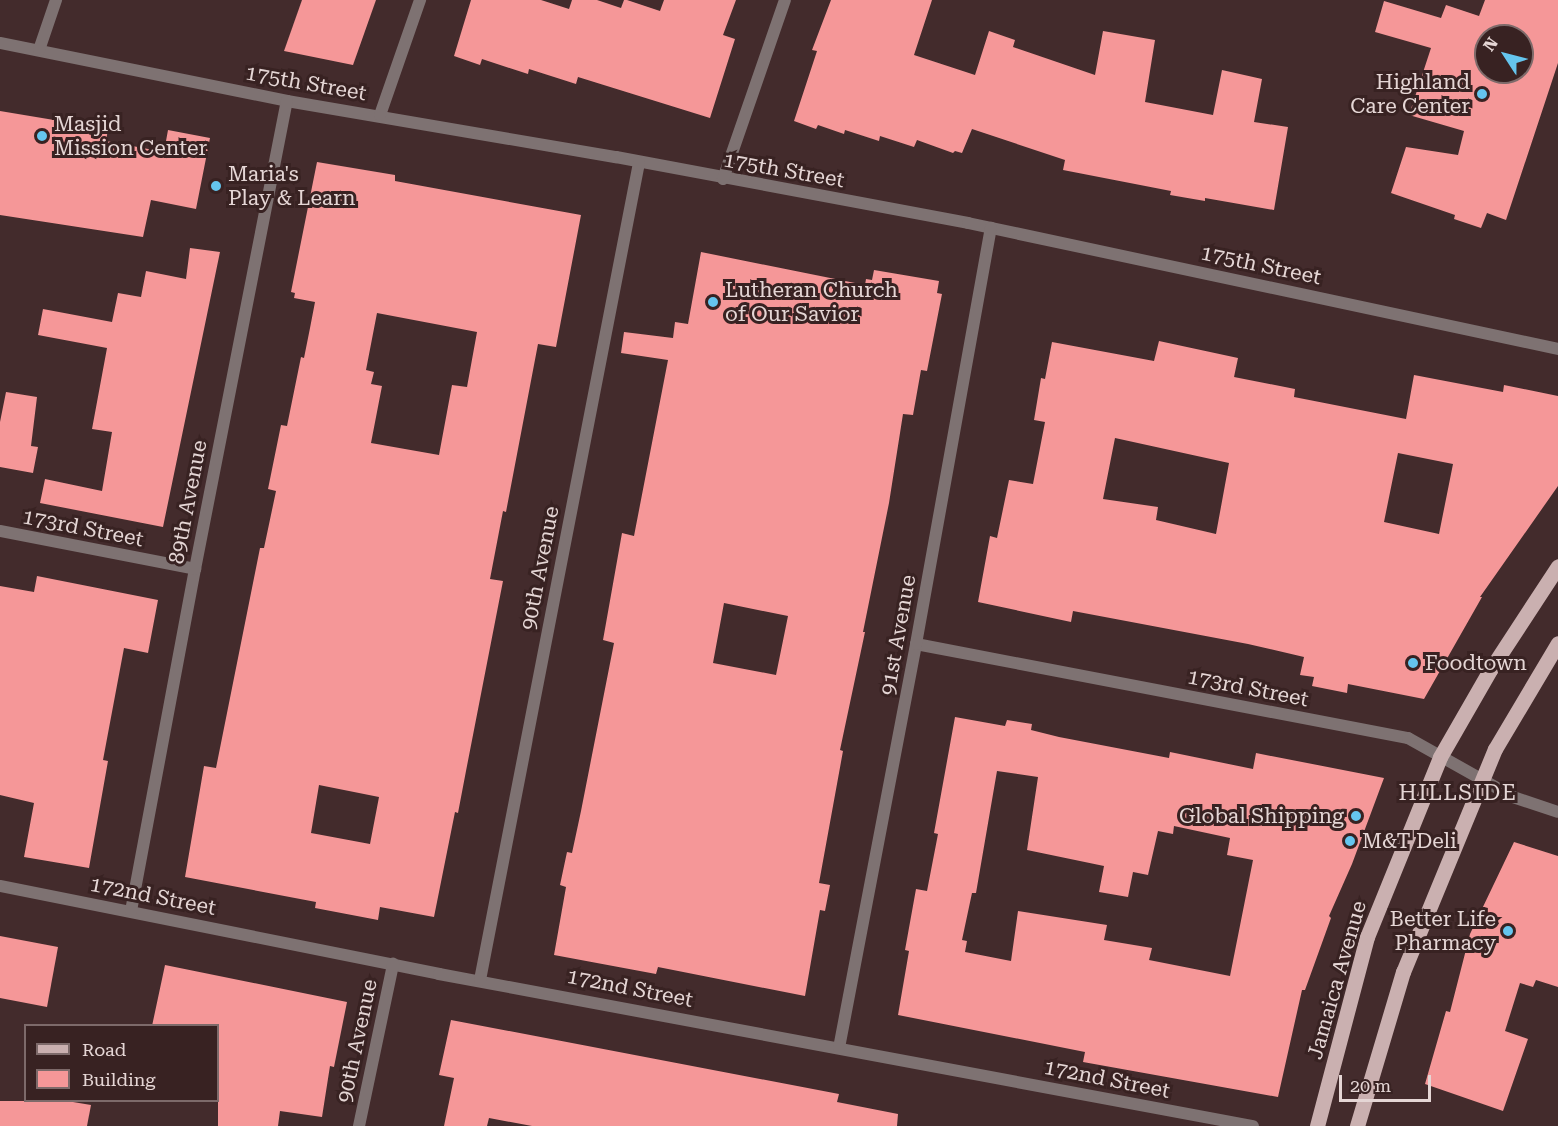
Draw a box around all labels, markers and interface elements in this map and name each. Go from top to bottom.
north arrow [1474,24,1534,84]
text: N [1479,34,1502,55]
street label: 175th Street [244,60,368,106]
place label: Highland Care Center [1350,69,1470,119]
marker: Highland Care Center [1475,87,1489,101]
place label: Masjid Mission Center [54,111,207,161]
marker: Masjid Mission Center [35,129,49,143]
street label: 175th Street [722,147,846,193]
place label: Maria's Play & Learn [228,161,355,211]
marker: Maria's Play & Learn [209,179,223,193]
street label: 175th Street [1199,240,1323,290]
place label: Lutheran Church of Our Savior [725,277,898,327]
marker: Lutheran Church of Our Savior [706,295,720,309]
street label: 89th Avenue [164,438,212,566]
street label: 173rd Street [20,504,146,552]
street label: 90th Avenue [516,504,564,632]
street label: 91st Avenue [875,573,921,697]
place label: Foodtown [1425,650,1527,676]
marker: Foodtown [1406,656,1420,670]
street label: 173rd Street [1185,664,1311,712]
district label: HILLSIDE [1399,780,1517,806]
place label: Global Shipping [1179,803,1344,829]
marker: Global Shipping [1349,809,1363,823]
place label: M&T Deli [1362,828,1457,854]
marker: M&T Deli [1343,834,1357,848]
street label: 172nd Street [88,871,218,921]
street label: Jamaica Avenue [1302,898,1372,1062]
place label: Better Life Pharmacy [1390,906,1496,956]
marker: Better Life Pharmacy [1501,924,1515,938]
street label: 172nd Street [565,963,695,1013]
street label: 90th Avenue [332,977,382,1105]
legend [24,1024,219,1102]
text: Road [82,1039,126,1060]
street label: 172nd Street [1042,1054,1172,1104]
scale bar [1342,1063,1434,1101]
text: Building [82,1069,156,1090]
text: 20 m [1350,1075,1391,1096]

